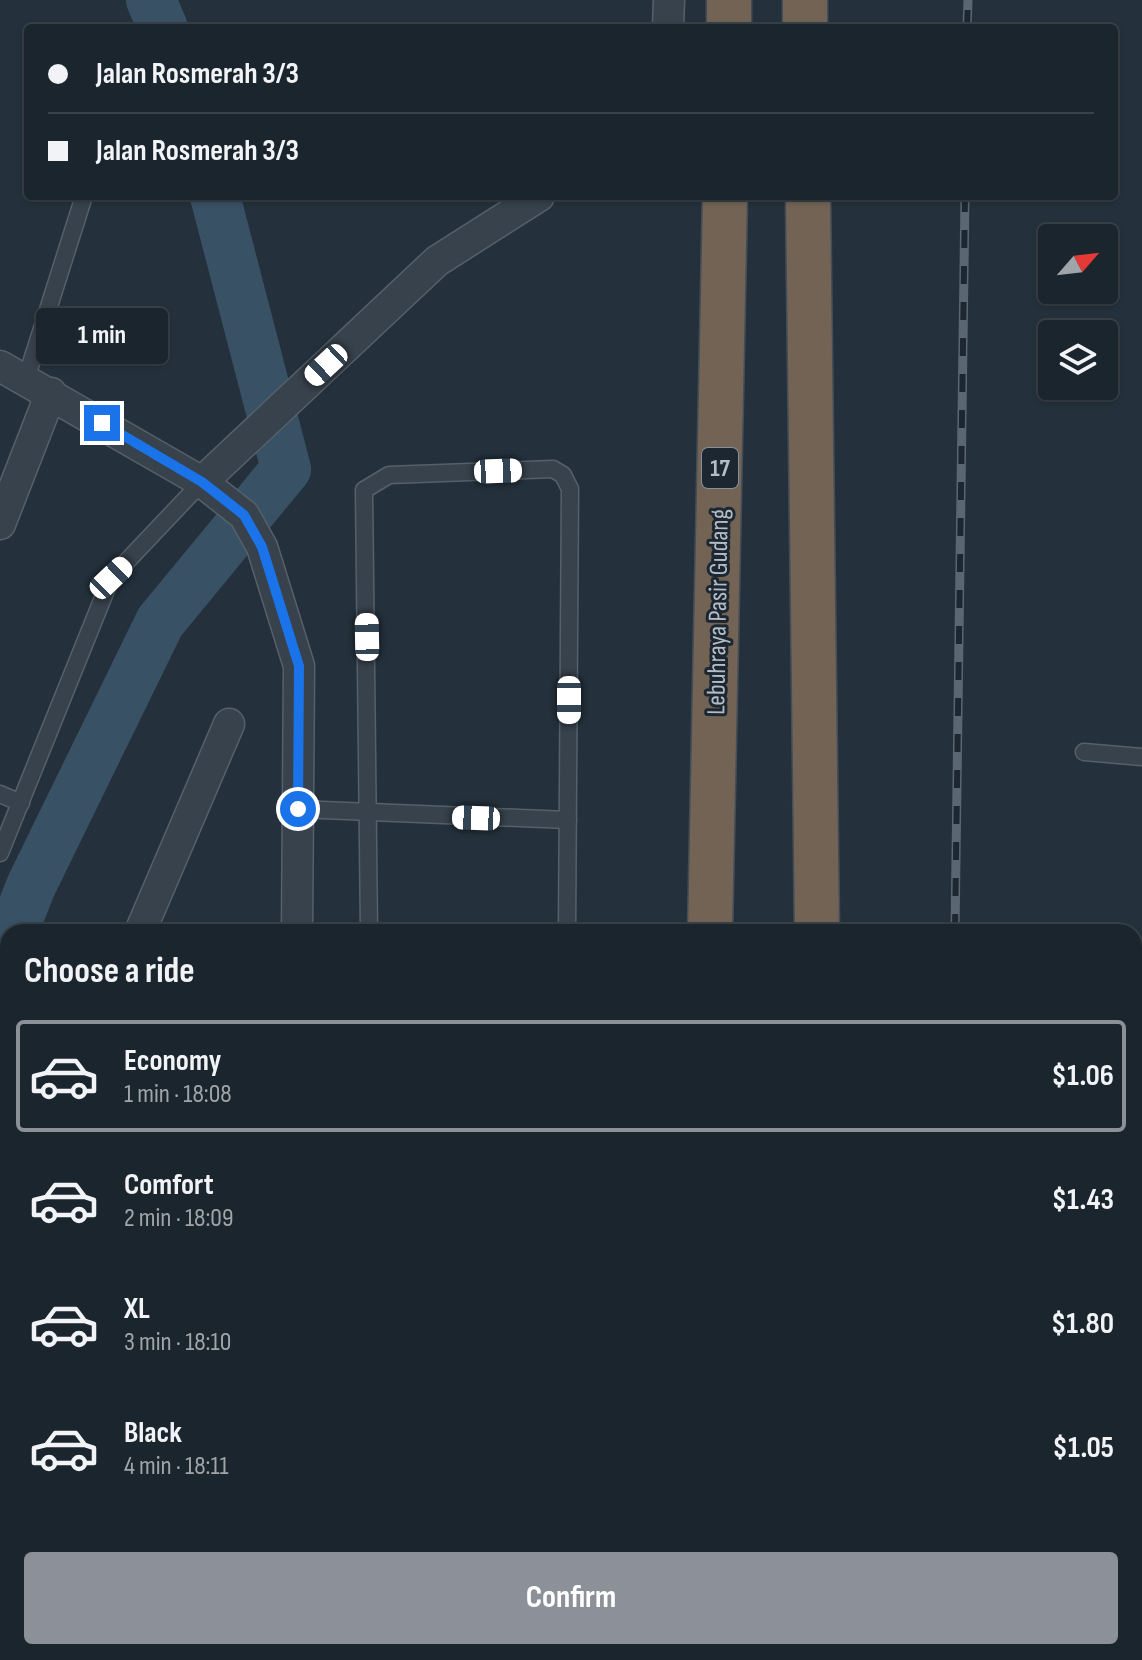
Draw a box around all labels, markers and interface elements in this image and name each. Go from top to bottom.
text: Jalan Rosmerah 3/3 [96,56,299,92]
text: Jalan Rosmerah 3/3 [96,133,299,169]
north arrow [1038,224,1118,304]
map controls [1038,224,1118,400]
callout: 1 min [36,307,168,363]
text: 1 min [78,320,126,351]
button: layers [1038,320,1118,400]
car [300,340,352,390]
route end [84,405,120,441]
road number: 17 [702,448,738,488]
car [474,458,522,484]
street label: Lebuhraya Pasir Gudang [701,509,736,715]
car [85,553,137,603]
car [355,613,379,661]
car [557,676,581,724]
route start [280,791,316,827]
car [452,805,500,831]
text: Choose a ride [24,950,195,993]
icon: car [28,1040,100,1112]
text: Economy [124,1043,221,1079]
text: $1.06 [1052,1058,1114,1094]
text: 1 min · 18:08 [124,1079,232,1110]
icon: car [28,1164,100,1236]
text: Comfort [124,1167,214,1203]
text: $1.43 [1052,1182,1114,1218]
text: 2 min · 18:09 [124,1203,233,1234]
icon: car [28,1288,100,1360]
text: XL [124,1291,150,1327]
text: $1.80 [1051,1306,1114,1342]
text: 3 min · 18:10 [124,1327,231,1358]
icon: car [28,1412,100,1484]
text: Black [124,1415,182,1451]
text: $1.05 [1053,1430,1114,1466]
text: 4 min · 18:11 [124,1451,229,1482]
button: Confirm [24,1552,1118,1644]

